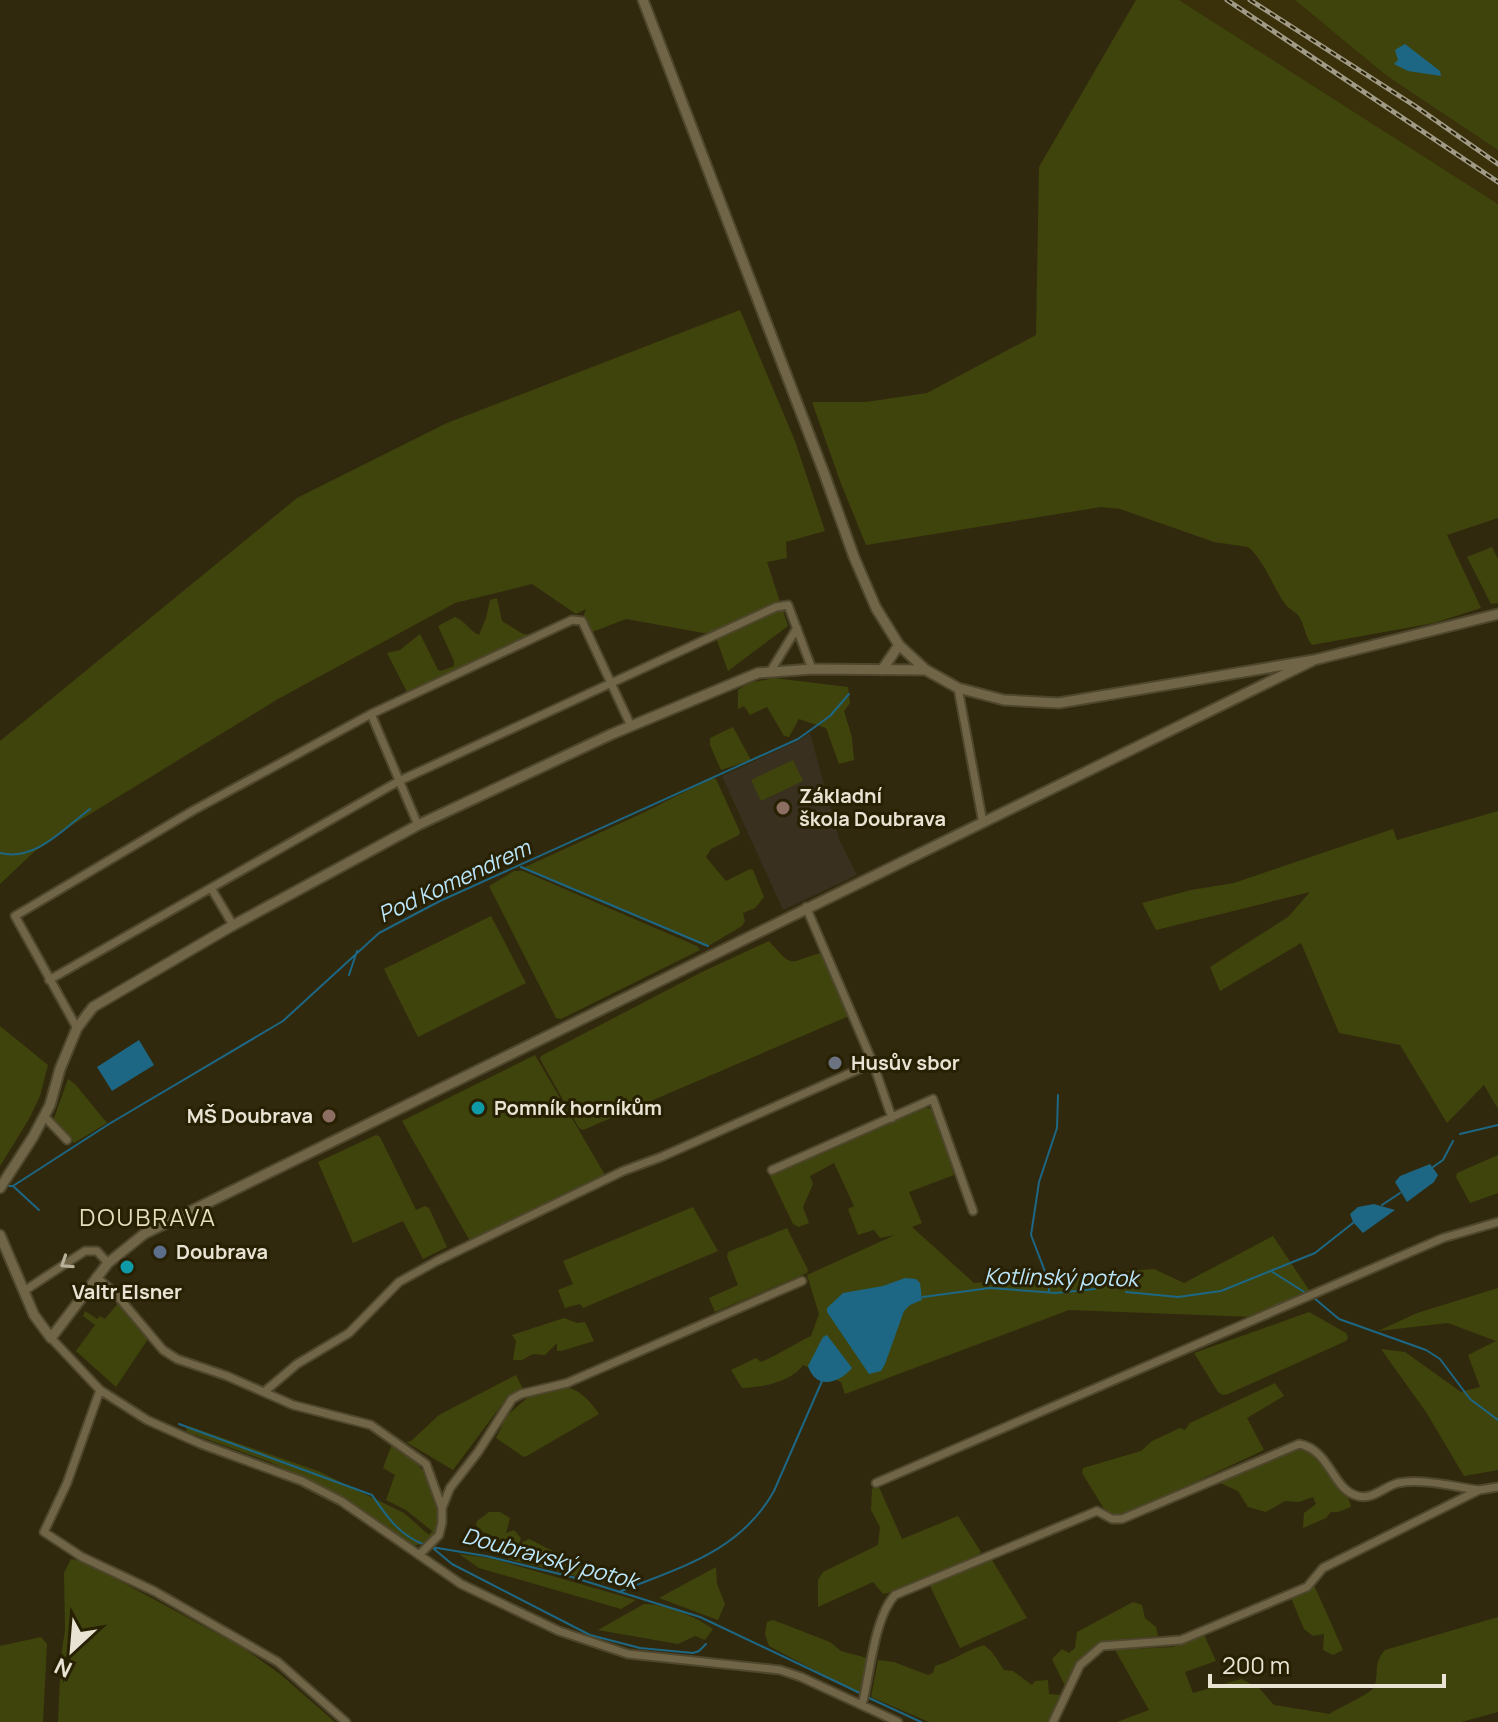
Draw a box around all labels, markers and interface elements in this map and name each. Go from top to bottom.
place label: Základní škola Doubrava [799,782,946,832]
marker: Základní škola Doubrava [774,799,792,817]
water label: Pod Komendrem [373,832,536,929]
place label: Husův sbor [851,1049,960,1076]
marker: Husův sbor [826,1054,844,1072]
place label: Pomník horníkům [494,1094,662,1121]
marker: Pomník horníkům [469,1099,487,1117]
place label: MŠ Doubrava [187,1102,313,1129]
marker: MŠ Doubrava [320,1107,338,1125]
district label: DOUBRAVA [79,1200,217,1233]
place label: Doubrava [176,1238,268,1265]
marker: Doubrava [151,1243,169,1261]
one-way arrow [61,1253,75,1268]
marker: Valtr Elsner [118,1258,136,1276]
water label: Kotlinský potok [984,1261,1141,1293]
place label: Valtr Elsner [72,1278,182,1305]
water label: Doubravský potok [459,1520,644,1597]
north arrow [32,1610,112,1690]
scale bar [1210,1638,1444,1688]
text: 200 m [1222,1648,1290,1681]
text: N [50,1651,77,1685]

